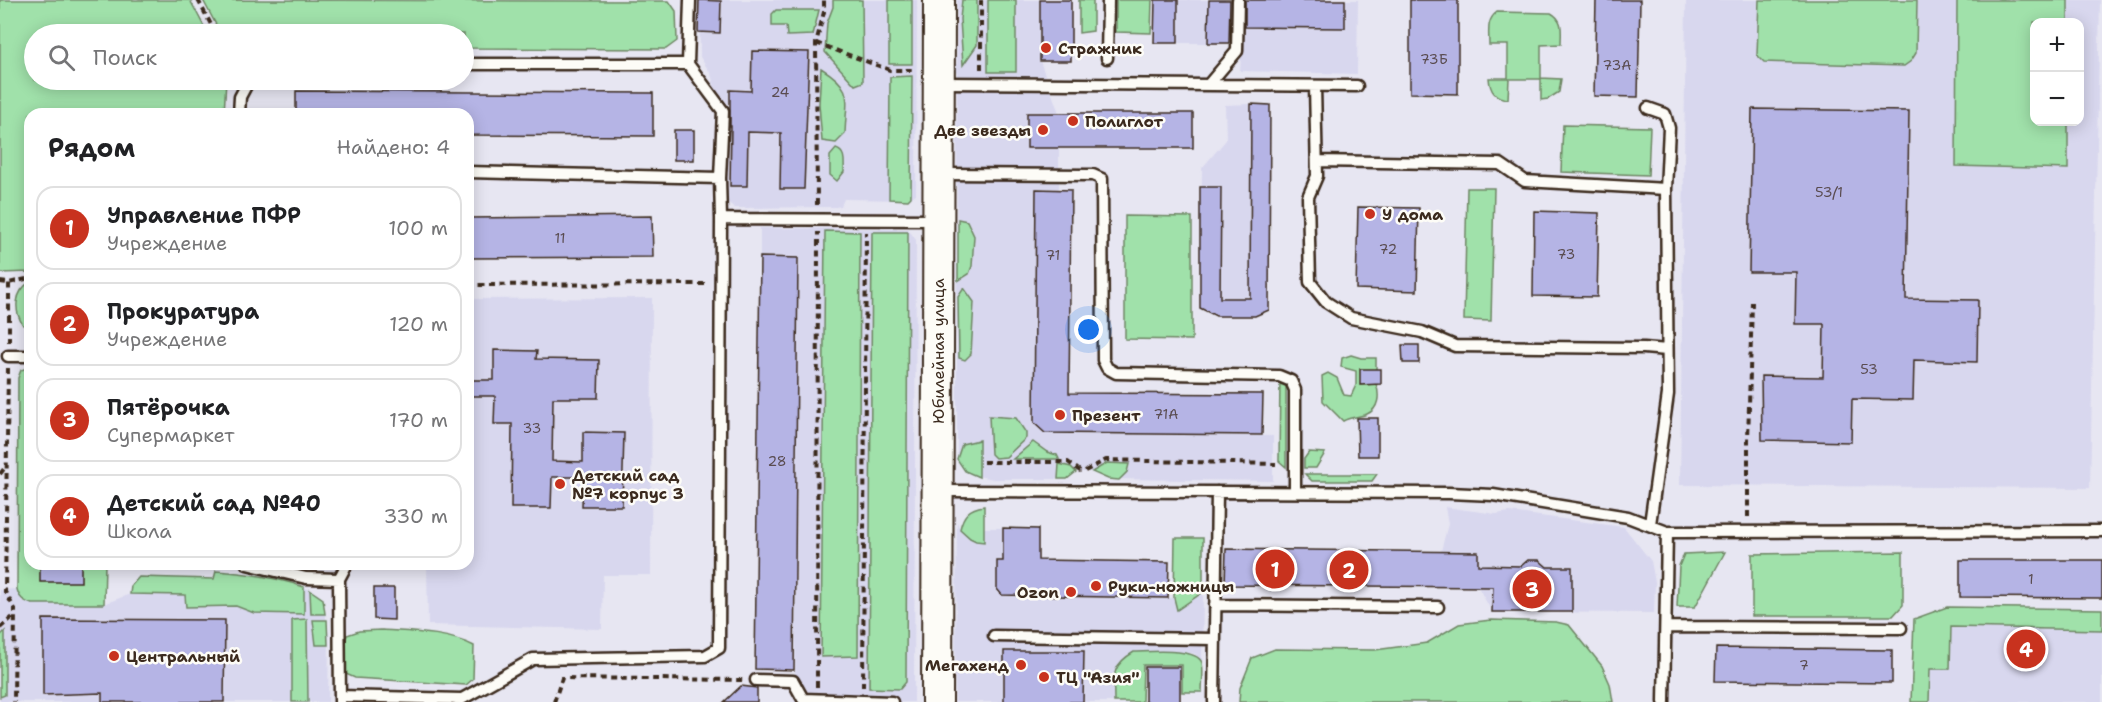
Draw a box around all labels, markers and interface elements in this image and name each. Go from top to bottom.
map controls [2030,18,2084,126]
button: + [2030,18,2084,72]
search box [24,24,474,90]
place label: Стражник [1058,38,1142,59]
icon: search [45,41,78,74]
marker: Стражник [1039,41,1053,55]
text: Поиск [93,43,157,72]
house number: 73Б [1420,50,1448,68]
house number: 73А [1603,56,1631,74]
button: − [2030,72,2084,126]
house number: 24 [771,83,790,101]
place label: Полиглот [1085,111,1163,132]
marker: Полиглот [1066,114,1080,128]
place label: Две звезды [934,120,1031,141]
marker: Две звезды [1036,123,1050,137]
text: Рядом [48,130,135,165]
text: Найдено: 4 [337,134,450,160]
house number: 53/1 [1815,183,1843,201]
text: Управление ПФР [107,201,301,230]
place label: У дома [1382,204,1443,225]
marker: У дома [1363,207,1377,221]
text: 1 [65,215,74,241]
text: 100 m [388,215,448,241]
house number: 11 [554,229,566,247]
text: Учреждение [107,230,227,256]
house number: 72 [1379,240,1397,258]
house number: 73 [1557,245,1575,263]
house number: 71 [1046,246,1060,264]
street label: Юбилейная улица [928,278,949,424]
text: Прокуратура [107,297,259,326]
text: 2 [63,311,77,337]
text: 120 m [389,311,448,337]
your location [1074,315,1103,344]
text: Учреждение [107,326,227,352]
house number: 53 [1860,360,1878,378]
text: Пятёрочка [107,393,230,422]
place label: Презент [1072,405,1141,426]
house number: 71А [1153,405,1179,423]
text: 3 [63,407,77,433]
text: 170 m [389,407,448,433]
marker: Презент [1053,408,1067,422]
house number: 33 [523,419,541,437]
text: Супермаркет [107,422,234,448]
house number: 28 [767,452,787,470]
place label: Детский сад №7 корпус 3 [572,465,684,504]
marker: Детский сад №7 корпус 3 [553,477,567,491]
text: Детский сад №40 [107,489,321,518]
text: 4 [63,503,77,529]
text: 330 m [384,503,448,529]
text: Школа [107,518,172,544]
pin: 1 [1256,546,1294,592]
pin: 2 [1330,548,1368,592]
pin: 3 [1512,566,1552,612]
house number: 1 [2028,570,2034,588]
place label: Руки-ножницы [1108,576,1235,597]
marker: Руки-ножницы [1089,579,1103,593]
place label: Ozon [1017,582,1059,603]
marker: Ozon [1064,585,1078,599]
pin: 4 [2006,626,2046,672]
place label: Центральный [126,646,240,667]
marker: Центральный [107,649,121,663]
place label: Мегахенд [925,655,1010,676]
house number: 7 [1799,656,1809,674]
marker: Мегахенд [1014,658,1028,672]
place label: ТЦ "Азия" [1056,667,1140,688]
marker: ТЦ "Азия" [1037,670,1051,684]

